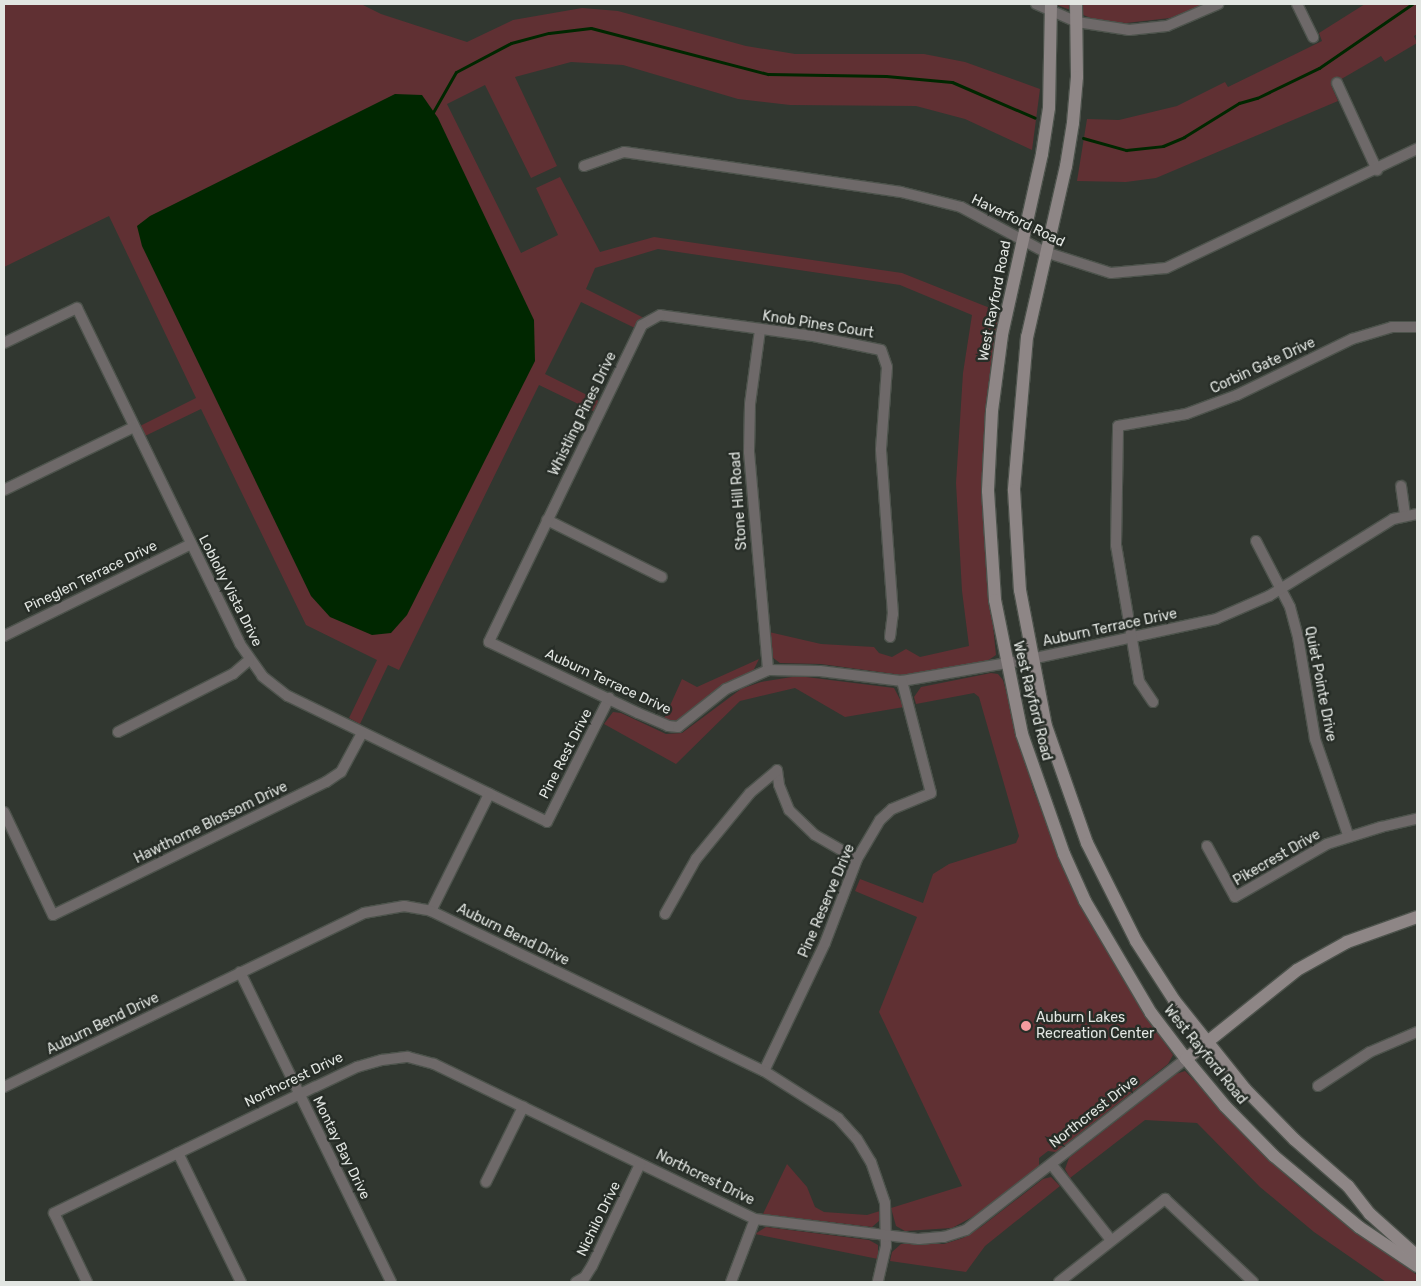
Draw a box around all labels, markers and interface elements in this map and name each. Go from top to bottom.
street label: Haverford Road [969,191,1067,251]
street label: West Rayford Road [975,239,1015,363]
street label: Knob Pines Court [761,308,875,342]
street label: Corbin Gate Drive [1208,334,1318,398]
street label: Whistling Pines Drive [546,349,620,479]
street label: Stone Hill Road [727,451,751,551]
street label: Loblolly Vista Drive [194,532,266,650]
street label: Pineglen Terrace Drive [22,538,160,616]
street label: Auburn Terrace Drive [1041,606,1179,650]
street label: Quiet Pointe Drive [1301,625,1339,743]
street label: West Rayford Road [1009,639,1055,763]
street label: Auburn Terrace Drive [542,645,674,719]
street label: Pine Rest Drive [536,706,596,802]
street label: Hawthorne Blossom Drive [132,778,290,868]
street label: Pikecrest Drive [1231,826,1323,890]
street label: Pine Reserve Drive [795,842,859,960]
street label: Auburn Bend Drive [454,901,572,969]
street label: Auburn Bend Drive [44,990,162,1058]
street label: West Rayford Road [1160,1002,1250,1108]
place label: Auburn Lakes Recreation Center [1036,1010,1154,1042]
marker: Auburn Lakes Recreation Center [1020,1020,1032,1032]
street label: Northcrest Drive [242,1049,346,1111]
street label: Northcrest Drive [1046,1072,1142,1152]
street label: Montay Bay Drive [309,1093,373,1203]
street label: Northcrest Drive [653,1147,757,1209]
street label: Nichilo Drive [574,1179,624,1259]

